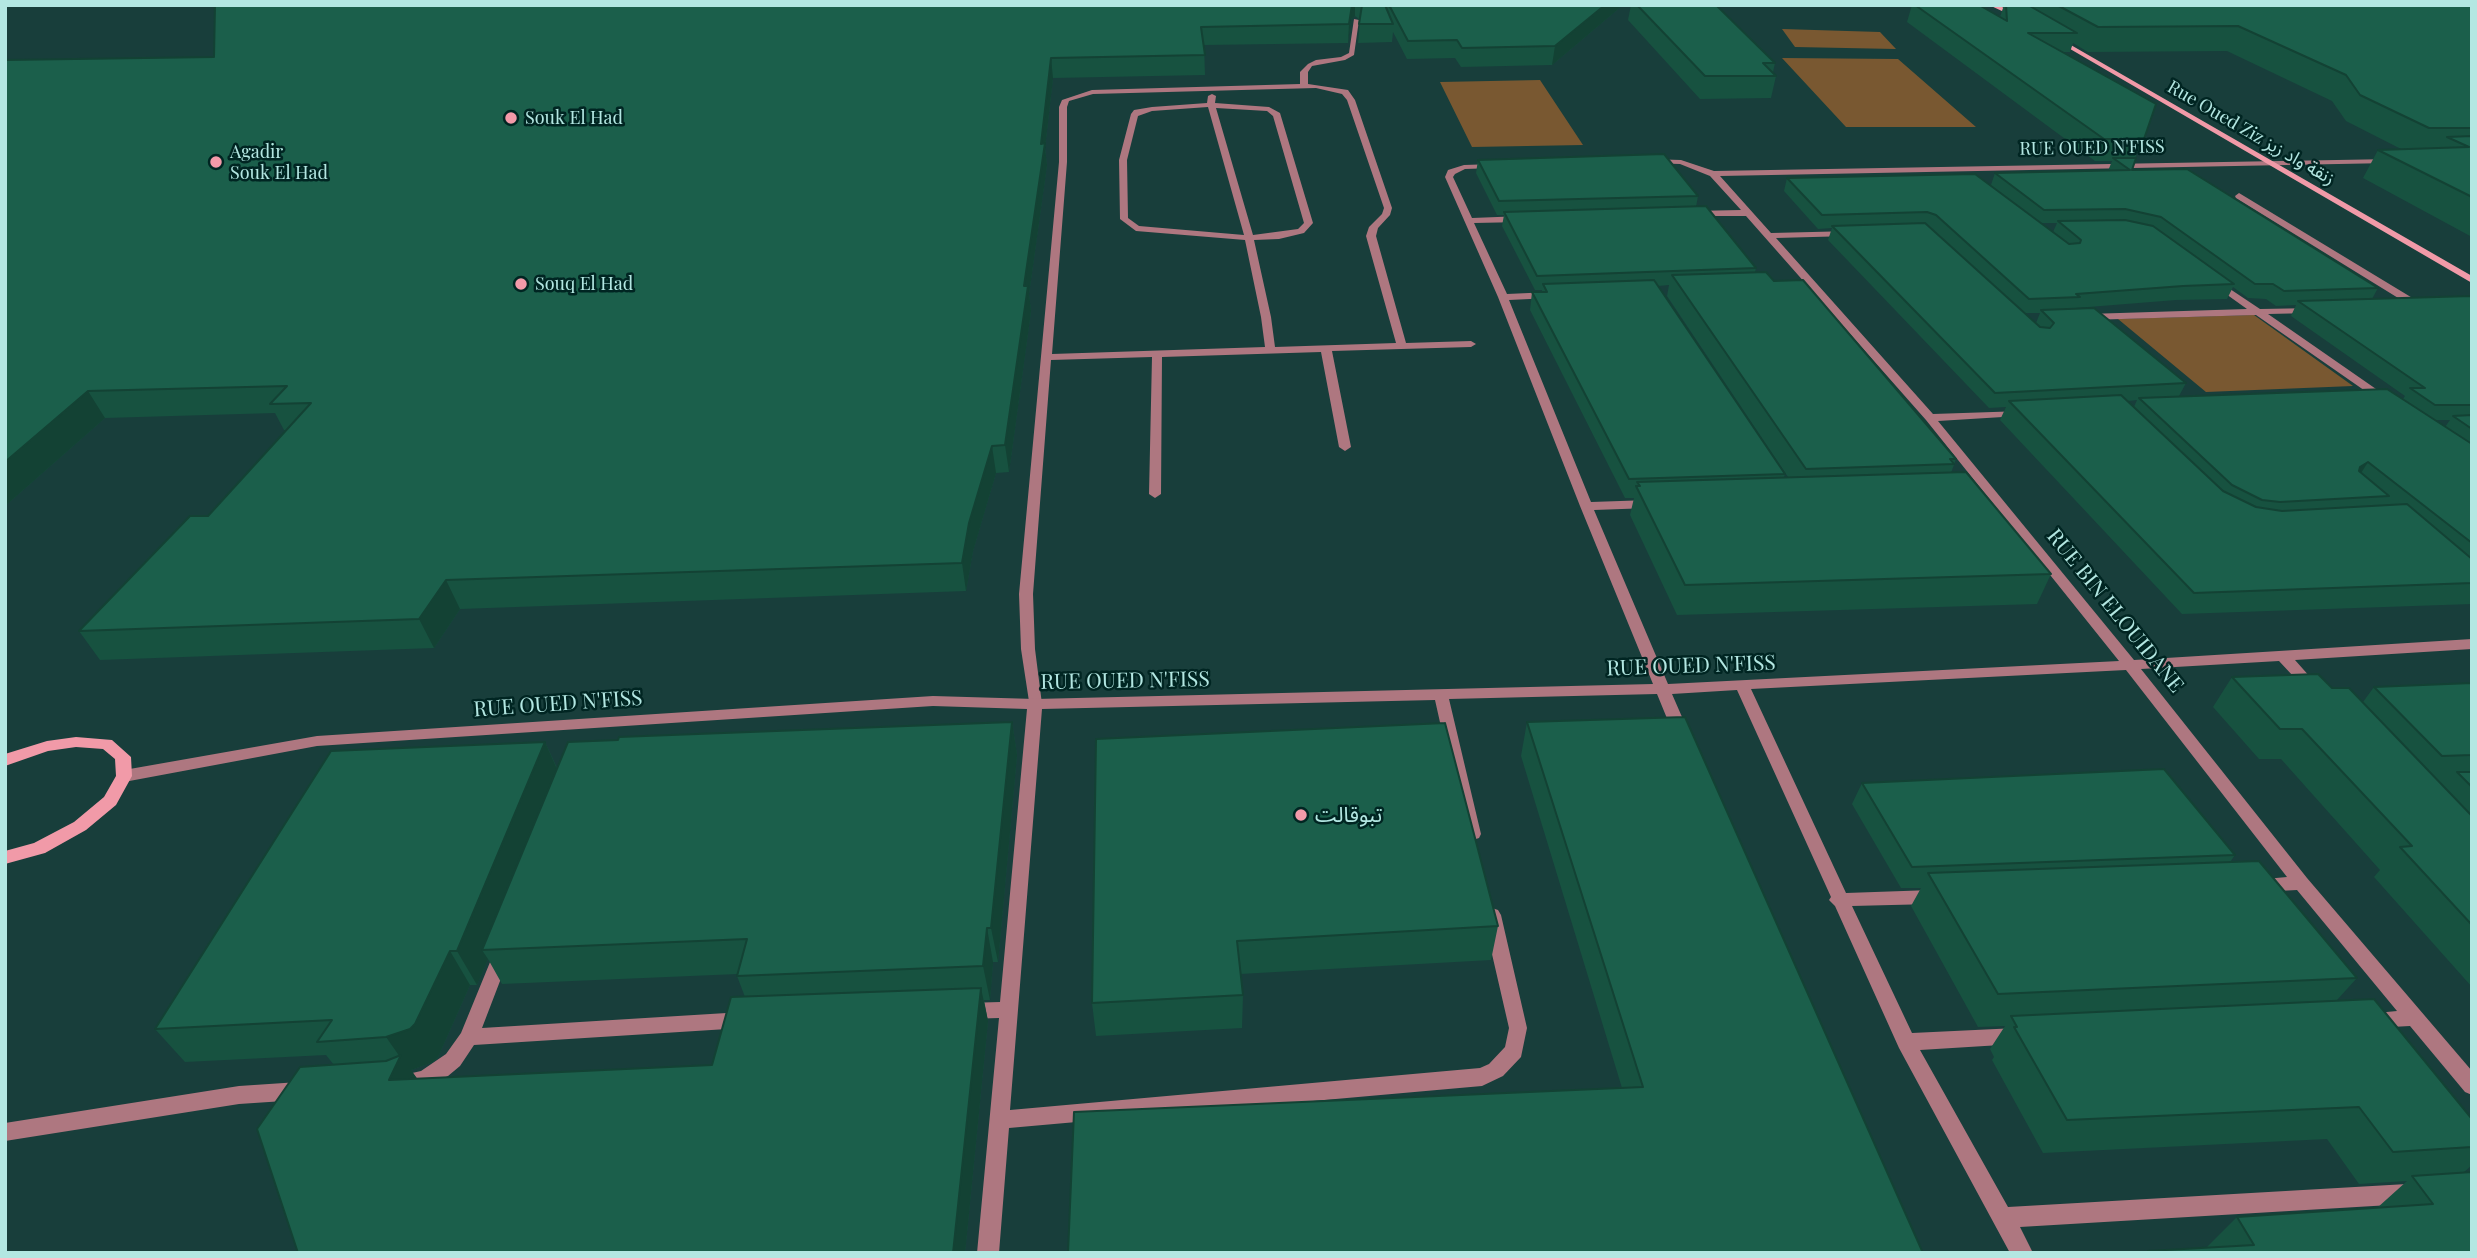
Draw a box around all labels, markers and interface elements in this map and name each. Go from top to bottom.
street label: Rue Oued Ziz زنقة واد زيز [2164,76,2338,190]
place label: Souk El Had [525,107,623,129]
marker: Souk El Had [503,110,519,126]
street label: RUE OUED N'FISS [2019,136,2165,160]
place label: Agadir Souk El Had [230,141,328,184]
marker: Agadir Souk El Had [208,154,224,170]
place label: Souq El Had [535,273,633,295]
marker: Souq El Had [513,276,529,292]
street label: RUE BIN ELOUIDANE [2041,524,2189,698]
street label: RUE OUED N'FISS [1606,650,1776,682]
street label: RUE OUED N'FISS [1040,667,1210,695]
street label: RUE OUED N'FISS [473,686,643,722]
place label: تبوقالت [1315,802,1382,828]
marker: تبوقالت [1293,807,1309,823]

